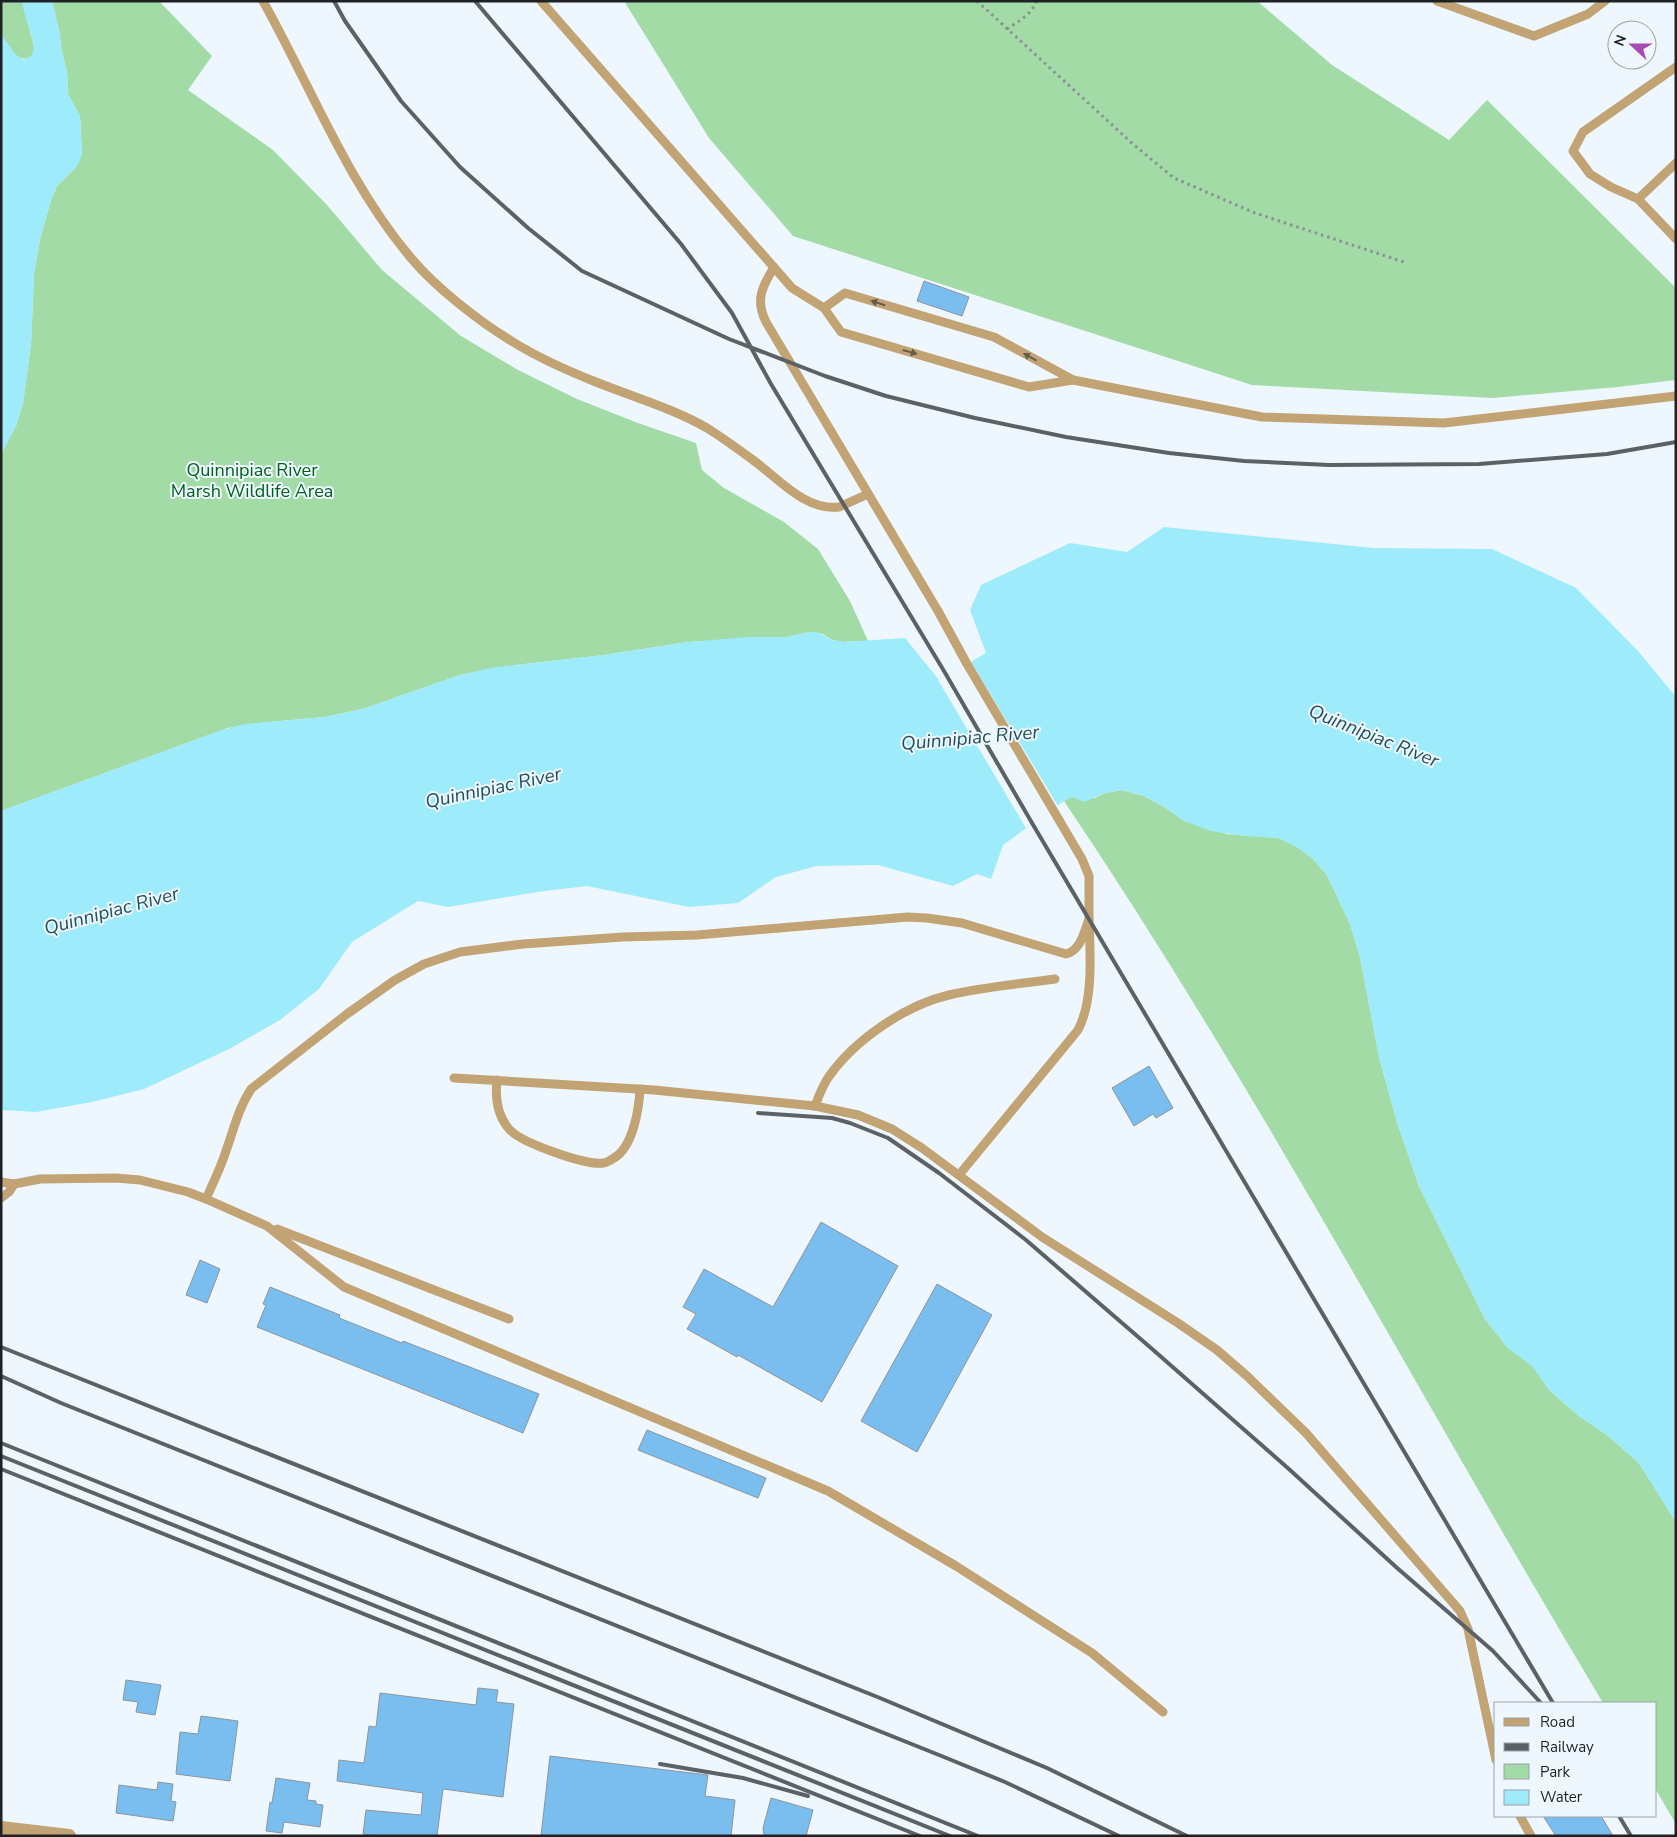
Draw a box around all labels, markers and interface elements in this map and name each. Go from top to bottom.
north arrow [1607,20,1657,70]
text: N [1610,32,1631,49]
one-way arrow [870,298,885,306]
one-way arrow [903,349,918,357]
one-way arrow [1023,353,1038,361]
park label: Quinnipiac River Marsh Wildlife Area [171,458,333,503]
water label: Quinnipiac River [1305,698,1444,774]
water label: Quinnipiac River [900,719,1041,757]
water label: Quinnipiac River [423,761,565,815]
water label: Quinnipiac River [41,880,183,941]
legend [1494,1702,1657,1817]
text: Road [1540,1712,1575,1732]
text: Railway [1540,1737,1594,1757]
text: Park [1540,1762,1570,1782]
text: Water [1540,1787,1583,1807]

